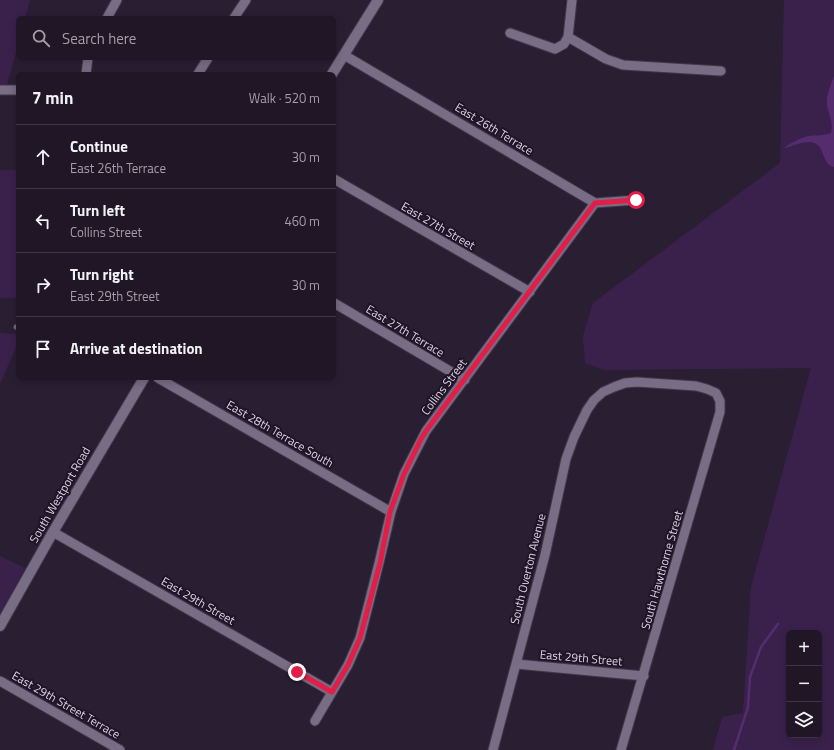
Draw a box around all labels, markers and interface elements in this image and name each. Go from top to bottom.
search box [16,16,336,60]
icon: search [30,27,52,49]
text: Search here [62,27,136,50]
text: 7 min [32,85,73,111]
text: Walk · 520 m [249,88,320,108]
street label: East 26th Terrace [451,98,537,160]
text: Continue [70,135,128,158]
icon: ahead [32,146,54,168]
text: 30 m [292,147,320,167]
text: East 26th Terrace [70,158,166,178]
route start [627,191,645,209]
street label: East 27th Street [398,197,480,255]
text: Turn left [70,199,125,222]
icon: left [32,210,54,232]
text: 460 m [284,211,320,231]
text: Collins Street [70,222,142,242]
text: Turn right [70,263,134,286]
icon: right [32,274,54,296]
text: 30 m [292,275,320,295]
text: East 29th Street [70,286,160,306]
street label: East 27th Terrace [362,300,448,362]
text: Arrive at destination [70,337,203,360]
icon: arrive [32,338,54,360]
street label: Collins Street [416,354,472,419]
street label: East 28th Terrace South [223,395,337,472]
street label: South Westport Road [24,443,95,546]
street label: South Hawthorne Street [635,507,688,632]
street label: South Overton Avenue [505,512,550,626]
street label: East 29th Street [158,572,240,630]
map controls [786,630,822,738]
button: + [786,630,822,666]
street label: East 29th Street [539,644,624,671]
route end [288,663,306,681]
street label: East 29th Street Terrace [9,666,124,743]
button: − [786,666,822,702]
button: layers [786,702,822,738]

